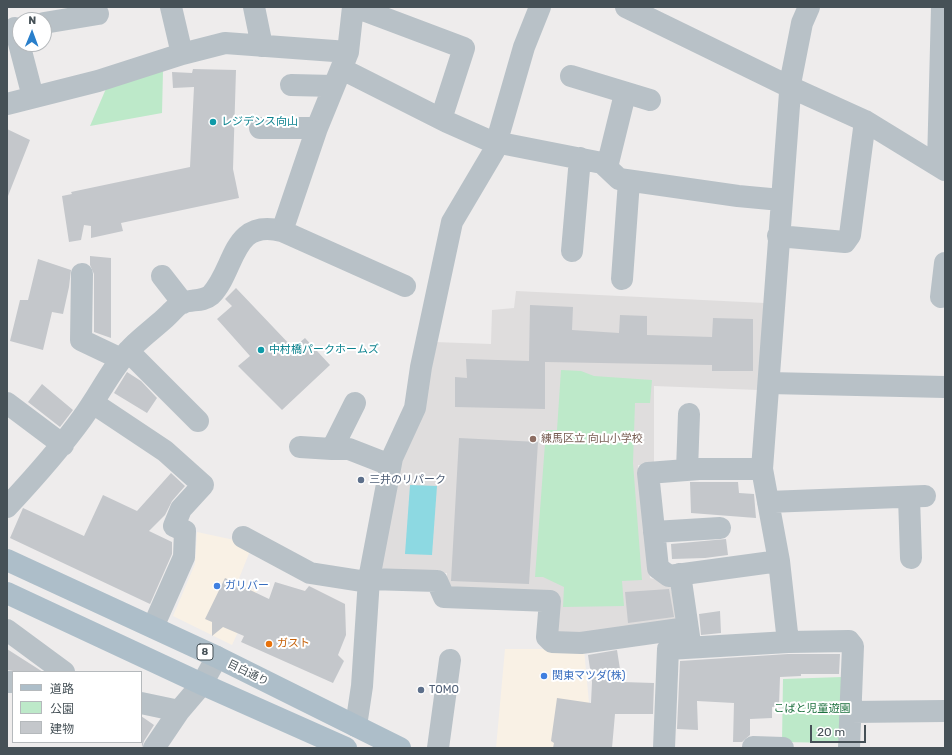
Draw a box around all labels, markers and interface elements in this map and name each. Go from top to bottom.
north arrow [12,12,52,52]
text: N [28,14,36,27]
place label: レジデンス向山 [221,115,298,129]
marker: レジデンス向山 [208,117,218,127]
place label: 中村橋パークホームズ [269,343,379,357]
marker: 中村橋パークホームズ [256,345,266,355]
place label: 練馬区立 向山小学校 [541,432,643,446]
marker: 練馬区立 向山小学校 [528,434,538,444]
place label: 三井のリパーク [369,473,446,487]
marker: 三井のリパーク [356,475,366,485]
place label: ガリバー [225,579,269,593]
marker: ガリバー [212,581,222,591]
place label: ガスト [277,637,310,651]
marker: ガスト [264,639,274,649]
road number: 8 [197,644,213,660]
street label: 目白通り [225,657,271,689]
place label: 関東マツダ(株) [552,669,625,683]
legend [12,671,142,743]
marker: 関東マツダ(株) [539,671,549,681]
text: 道路 [50,682,74,696]
place label: TOMO [429,683,459,697]
marker: TOMO [416,685,426,695]
text: 公園 [50,702,74,716]
park label: こばと児童遊園 [774,702,850,716]
scale bar [812,717,868,743]
text: 建物 [50,722,74,736]
text: 20 m [817,725,845,739]

